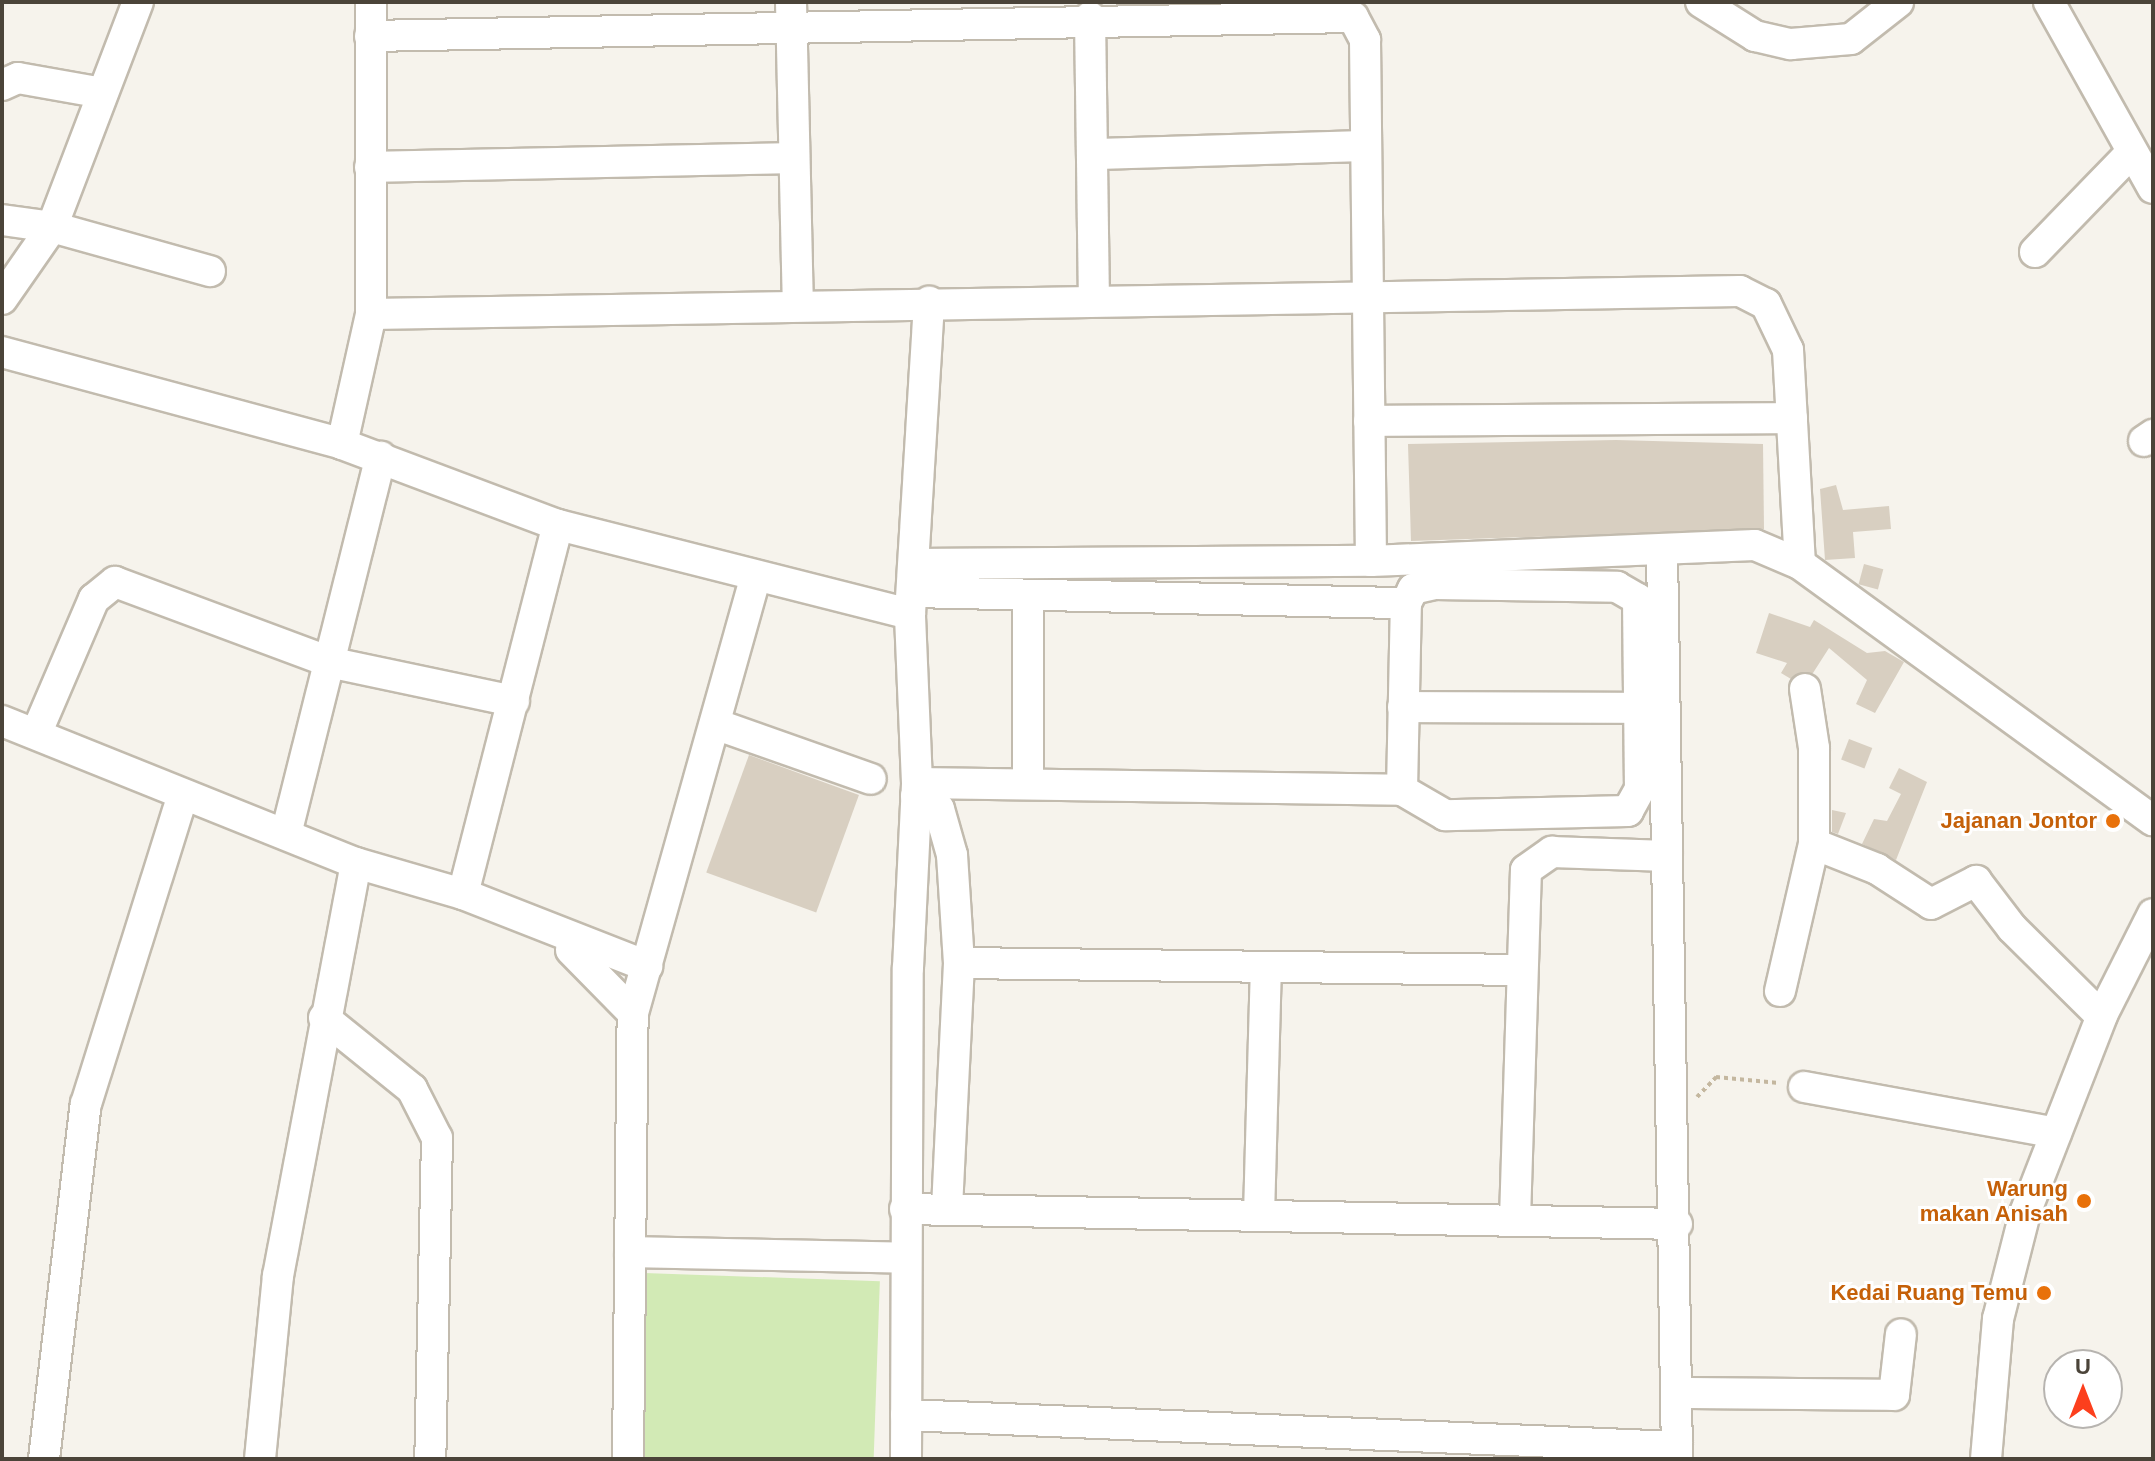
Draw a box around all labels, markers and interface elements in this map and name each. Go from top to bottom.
place label: Jajanan Jontor [1941,808,2097,834]
marker: Jajanan Jontor [2104,812,2122,830]
place label: Warung makan Anisah [1919,1175,2068,1226]
marker: Warung makan Anisah [2075,1192,2093,1210]
place label: Kedai Ruang Temu [1830,1280,2028,1306]
marker: Kedai Ruang Temu [2035,1284,2053,1302]
north arrow [2043,1349,2123,1429]
text: U [2075,1354,2091,1379]

